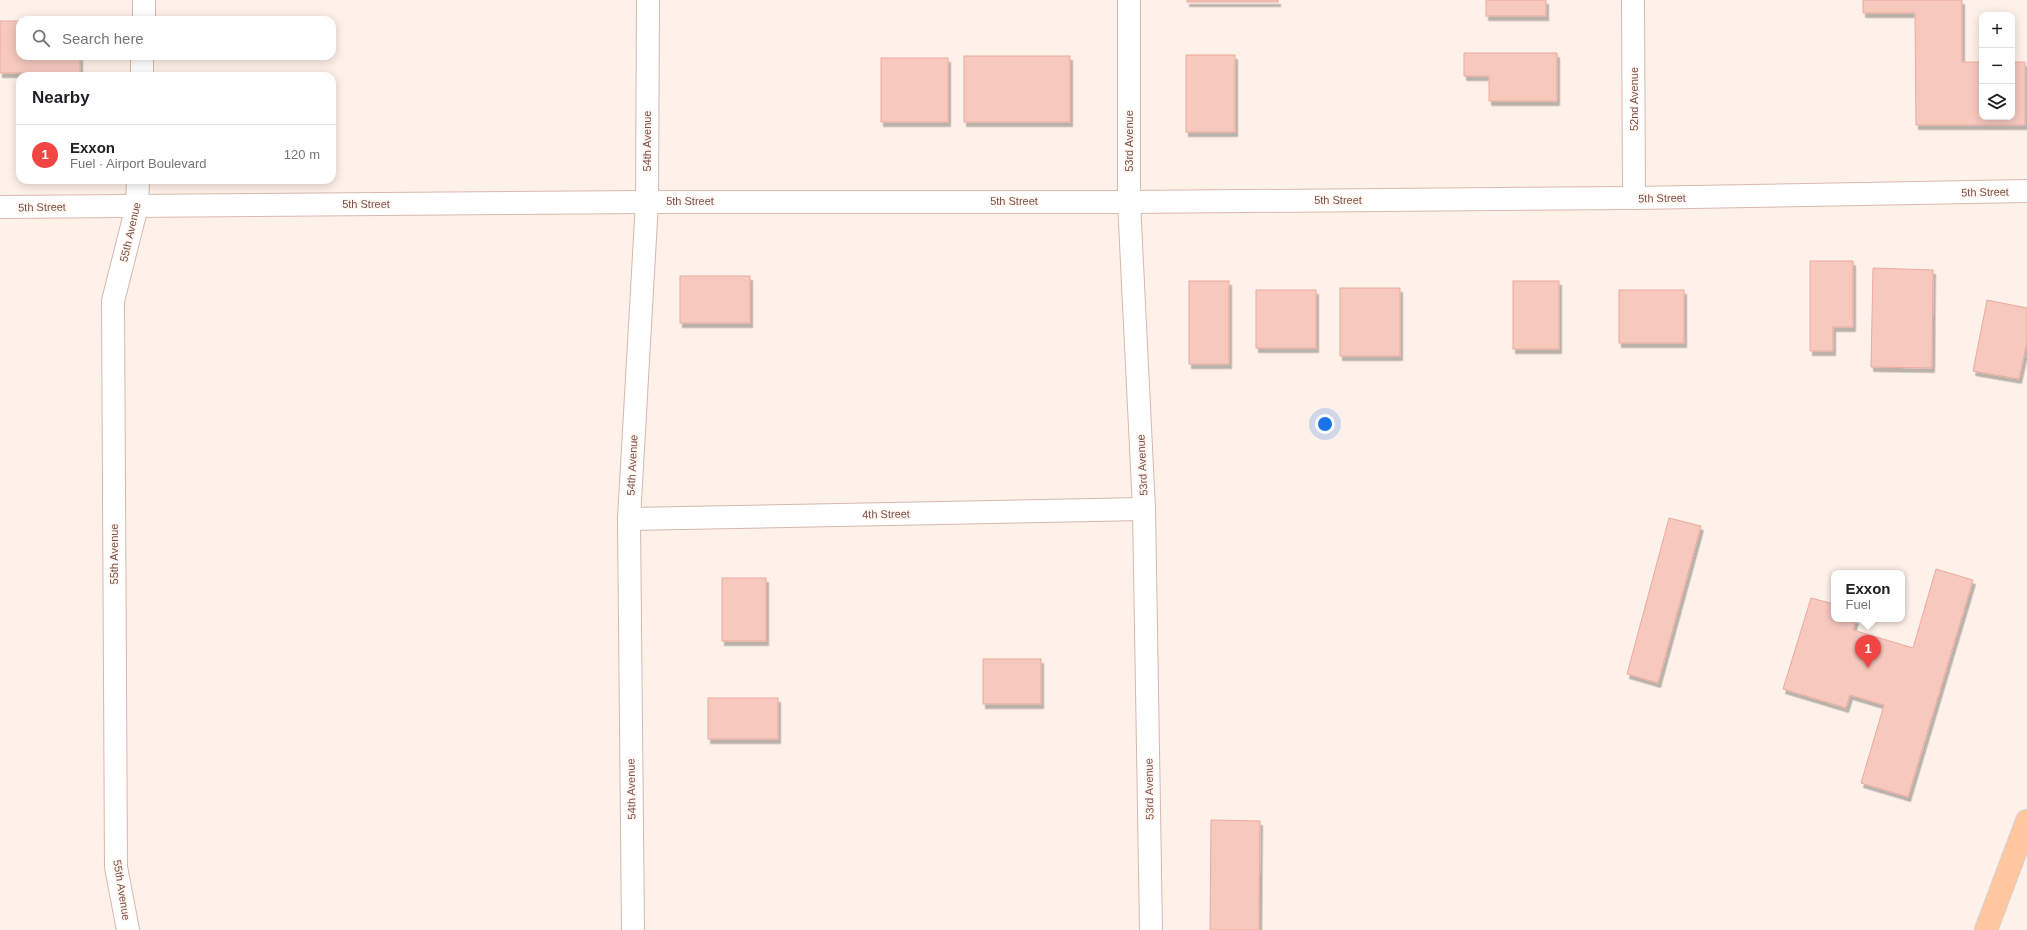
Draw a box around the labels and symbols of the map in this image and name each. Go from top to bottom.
street label: 52nd Avenue [1628,67,1640,131]
street label: 53rd Avenue [1123,110,1135,172]
street label: 54th Avenue [641,111,653,171]
street label: 5th Street [1961,186,2009,198]
street label: 5th Street [1638,192,1686,204]
street label: 5th Street [1314,194,1362,206]
street label: 5th Street [666,195,714,207]
street label: 5th Street [990,195,1038,207]
street label: 5th Street [342,198,390,210]
street label: 5th Street [18,201,66,213]
street label: 55th Avenue [117,201,143,263]
your location [1315,414,1335,434]
street label: 54th Avenue [624,434,640,496]
street label: 53rd Avenue [1134,434,1150,496]
street label: 4th Street [862,508,910,520]
street label: 55th Avenue [108,524,120,584]
pin: 1 [1855,635,1881,668]
street label: 54th Avenue [624,758,638,820]
street label: 53rd Avenue [1142,758,1156,820]
street label: 55th Avenue [111,859,133,921]

